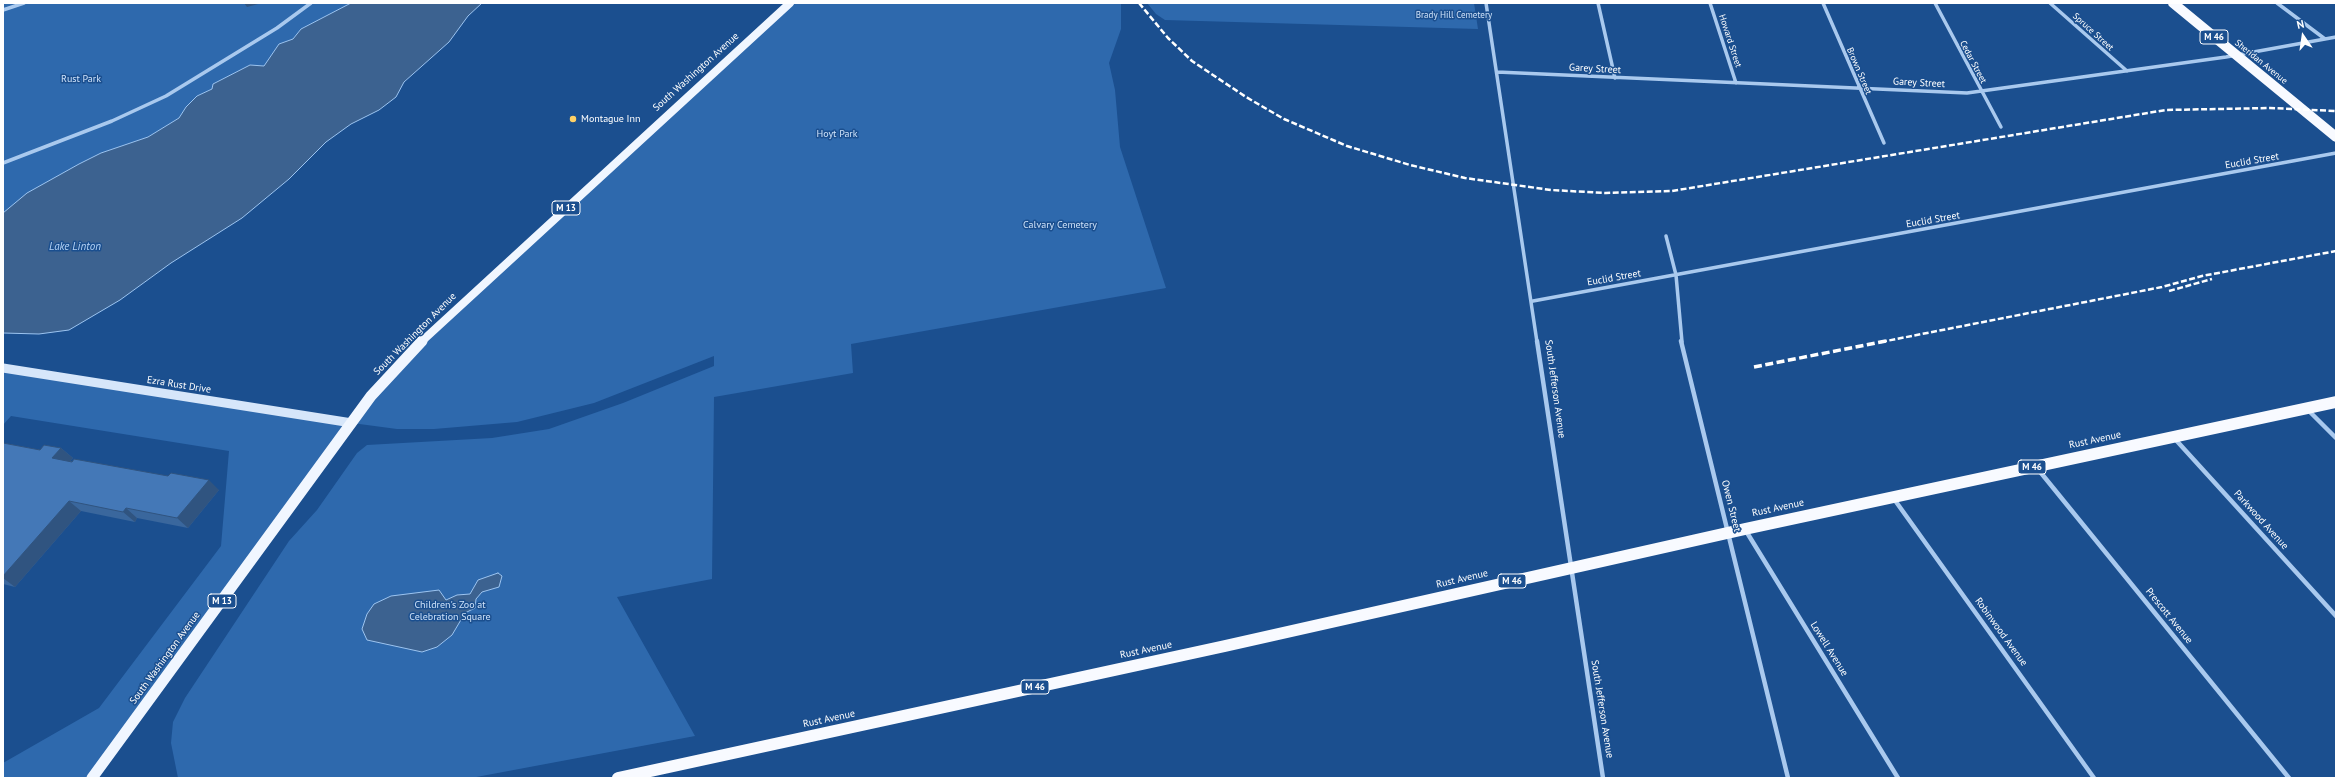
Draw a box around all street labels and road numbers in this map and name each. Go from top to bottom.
street label: Spruce Street [2070,11,2116,53]
street label: Howard Street [1716,13,1744,69]
street label: South Washington Avenue [651,30,741,114]
road number: M 46 [2200,30,2228,44]
street label: Sheridan Avenue [2233,38,2289,86]
street label: Cedar Street [1957,39,1989,85]
street label: Brown Street [1844,46,1874,96]
street label: Garey Street [1569,62,1621,76]
street label: Garey Street [1893,76,1945,90]
street label: Euclid Street [2224,150,2280,172]
road number: M 13 [552,201,580,215]
street label: Euclid Street [1905,209,1961,231]
street label: Euclid Street [1586,267,1642,289]
street label: South Washington Avenue [371,290,459,378]
street label: South Jefferson Avenue [1542,339,1568,439]
street label: Ezra Rust Drive [146,374,212,396]
street label: Rust Avenue [2068,429,2122,451]
road number: M 46 [2018,460,2046,474]
street label: Owen Street [1719,479,1743,533]
street label: Parkwood Avenue [2231,488,2291,552]
street label: Rust Avenue [1751,497,1805,519]
street label: Rust Avenue [1435,567,1489,591]
road number: M 46 [1498,574,1526,588]
street label: Prescott Avenue [2143,586,2195,646]
road number: M 13 [208,594,236,608]
street label: Robinwood Avenue [1972,595,2030,669]
street label: South Washington Avenue [127,609,203,707]
street label: Lowell Avenue [1808,620,1850,678]
street label: Rust Avenue [1119,639,1173,661]
street label: South Jefferson Avenue [1588,659,1616,759]
road number: M 46 [1021,680,1049,694]
street label: Rust Avenue [802,708,856,730]

